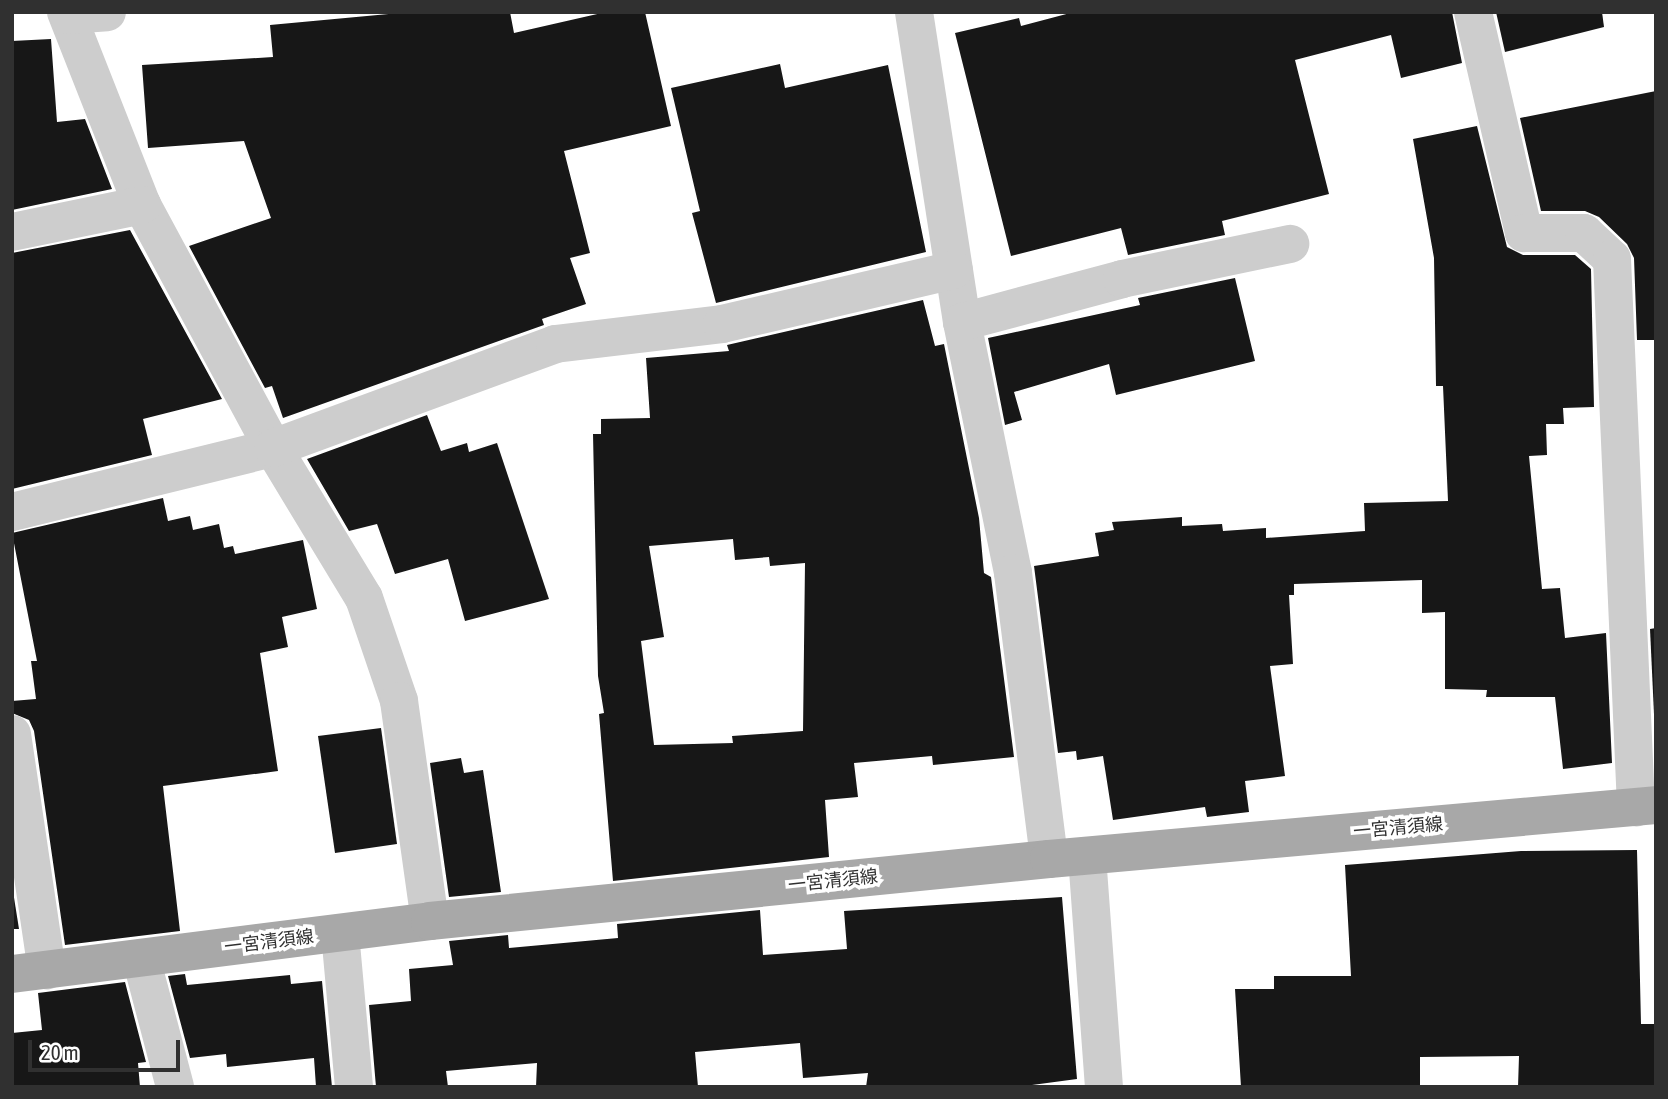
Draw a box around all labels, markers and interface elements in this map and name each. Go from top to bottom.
street label: 一宮清須線 [1352,813,1444,843]
street label: 一宮清須線 [787,866,879,896]
street label: 一宮清須線 [223,926,315,958]
scale bar [32,1026,184,1070]
text: 20 m [41,1040,79,1064]

